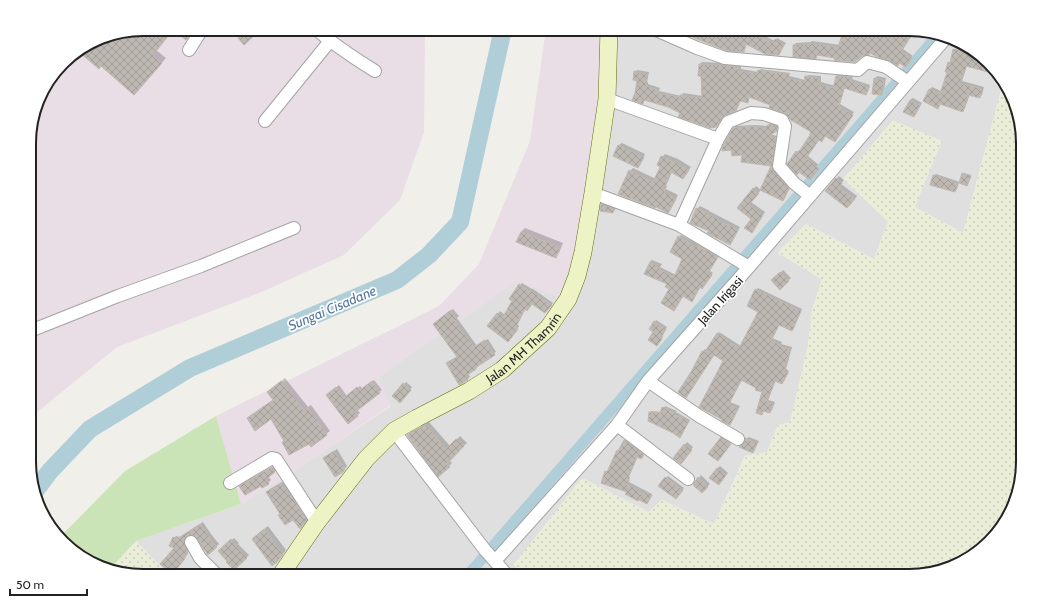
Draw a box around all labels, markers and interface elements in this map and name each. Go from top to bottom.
street label: Jalan Irigasi [693,272,746,328]
water label: Sungai Cisadane [285,281,379,335]
street label: Jalan MH Thamrin [482,309,564,387]
scale bar [10,571,87,597]
text: 50 m [16,577,44,592]

